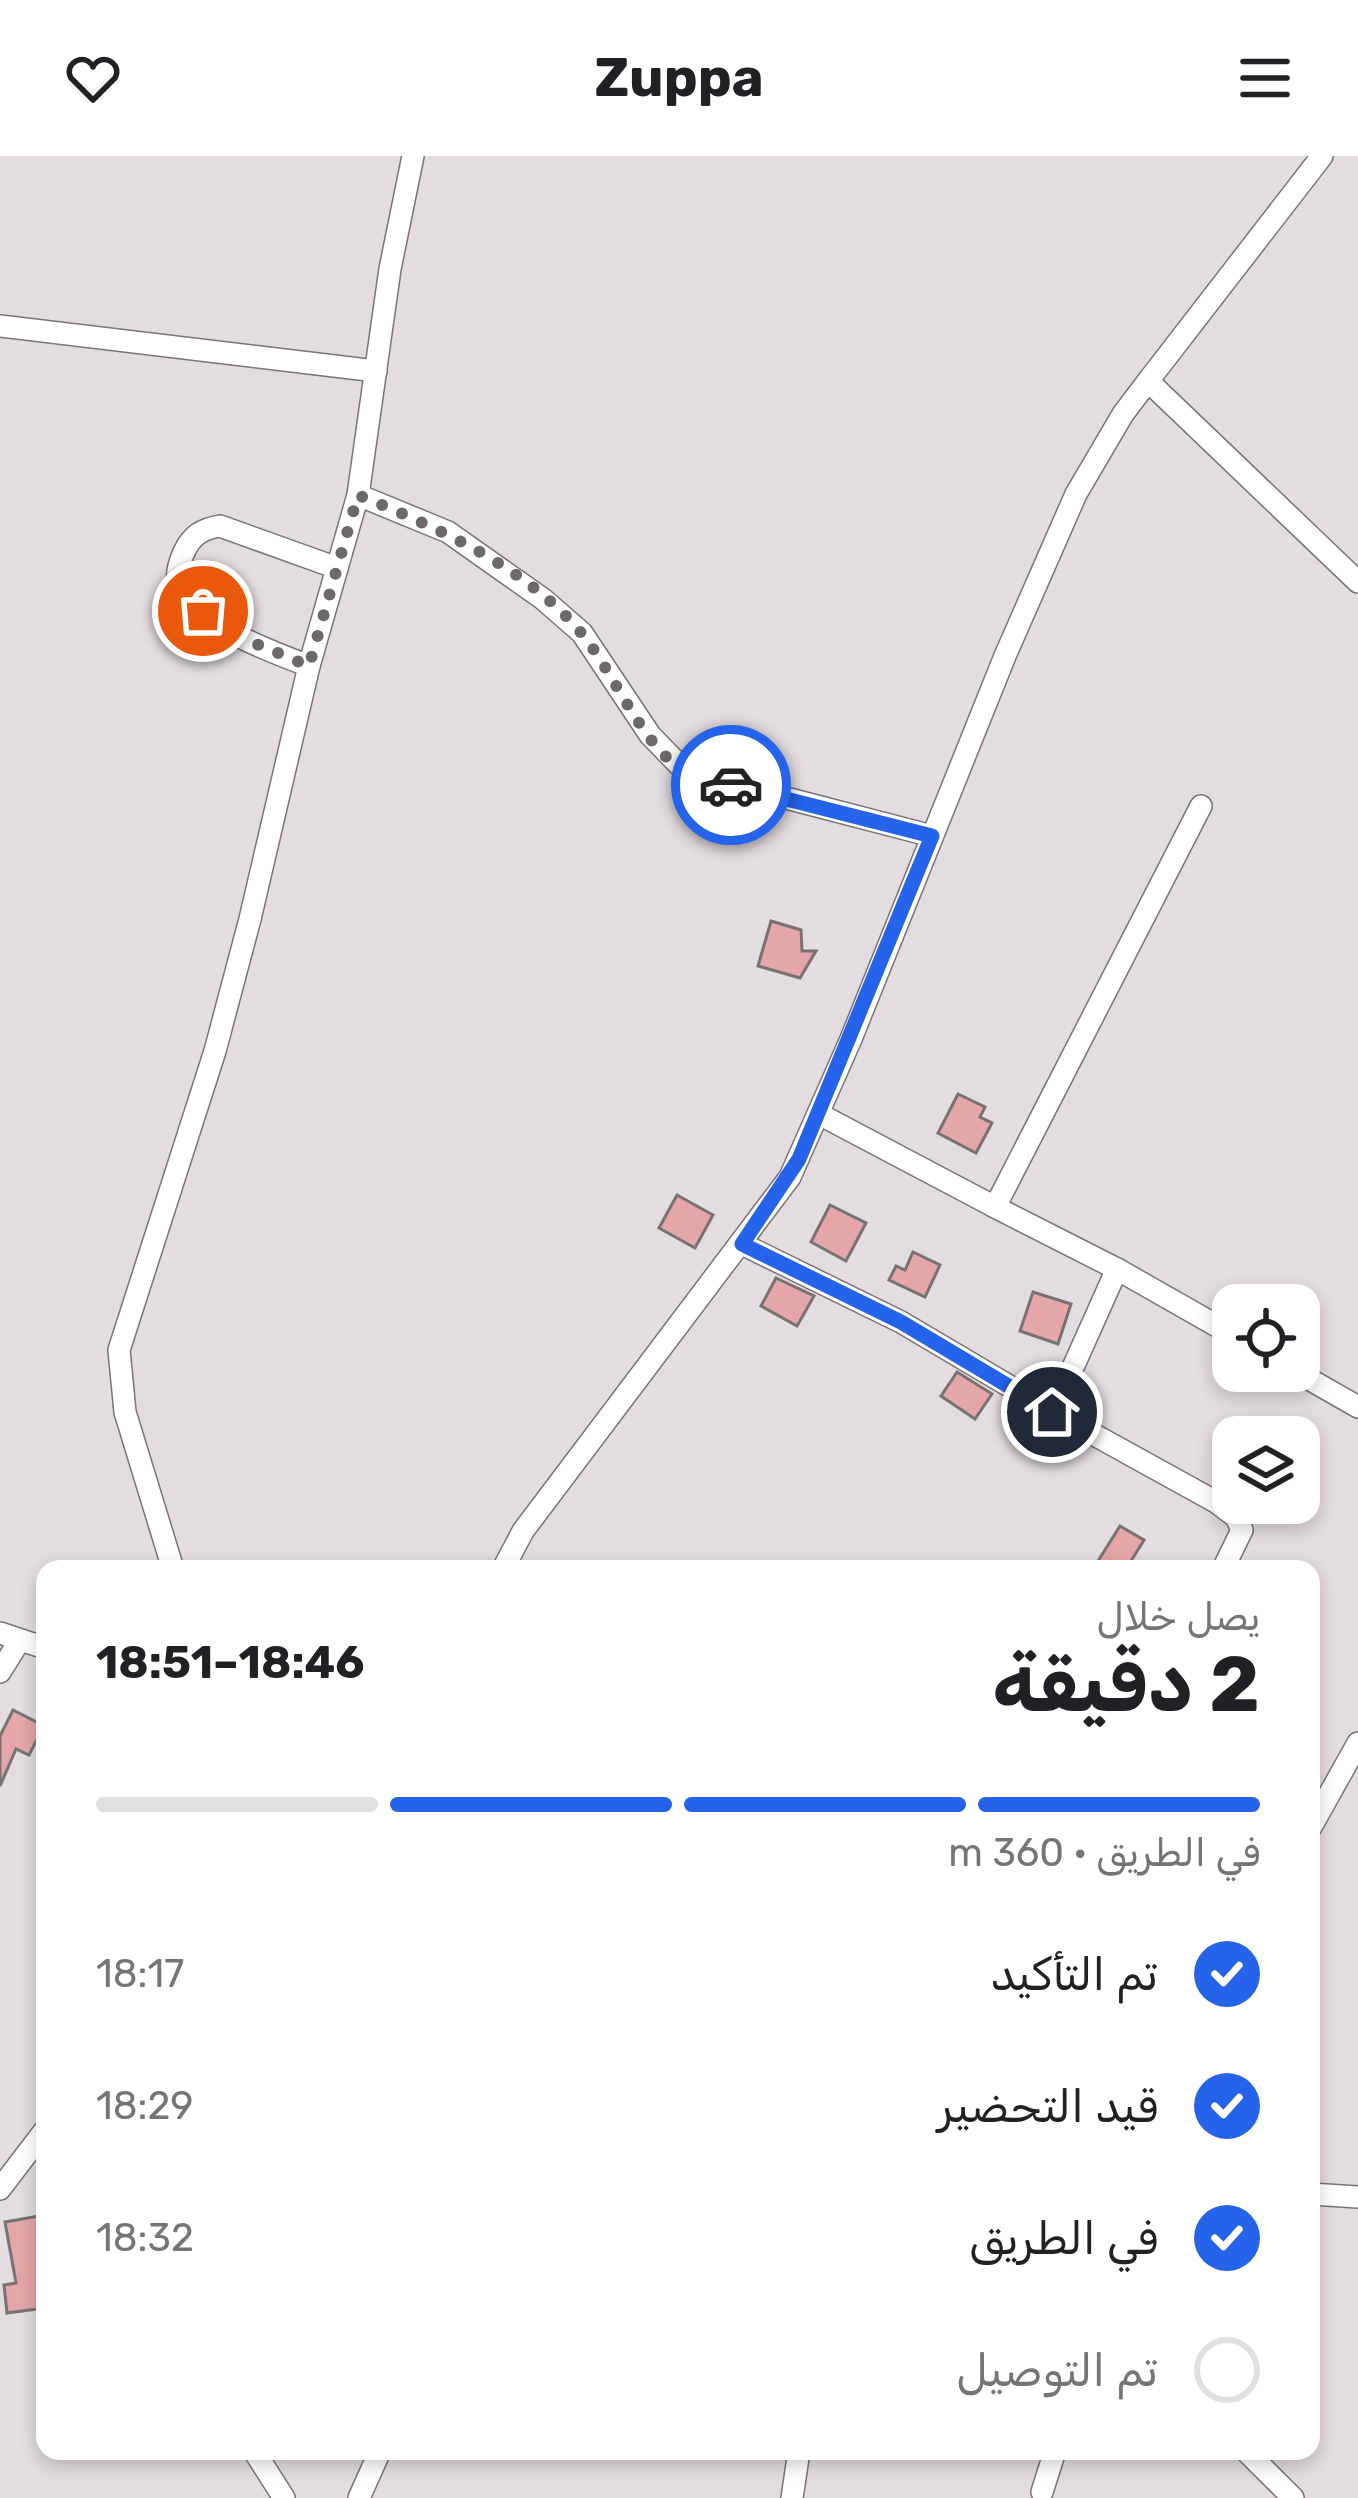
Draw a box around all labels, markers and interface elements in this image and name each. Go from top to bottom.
icon: heart [60,45,126,111]
icon: menu [1232,45,1298,111]
text: Zuppa [594,46,764,110]
pin [152,560,254,662]
icon: bag [170,578,236,644]
courier [671,725,791,845]
icon: car [698,752,764,818]
map controls [1212,1284,1320,1524]
button: locate [1212,1284,1320,1392]
pin [1001,1361,1103,1463]
icon: home [1019,1379,1085,1445]
button: layers [1212,1416,1320,1524]
text: يصل خلال [1097,1594,1260,1640]
text: 18:46–18:51 [96,1636,365,1689]
text: 2 دقيقة [992,1638,1260,1731]
text: في الطريق · 360 m [948,1830,1260,1876]
icon: check [1194,1941,1260,2007]
text: تم التأكيد [990,1948,1158,2001]
text: 18:17 [96,1951,184,1997]
icon: check [1194,2073,1260,2139]
text: قيد التحضير [938,2080,1158,2133]
text: 18:29 [96,2083,194,2129]
icon: check [1194,2205,1260,2271]
text: في الطريق [969,2212,1158,2265]
text: 18:32 [96,2215,194,2261]
text: تم التوصيل [956,2344,1158,2397]

